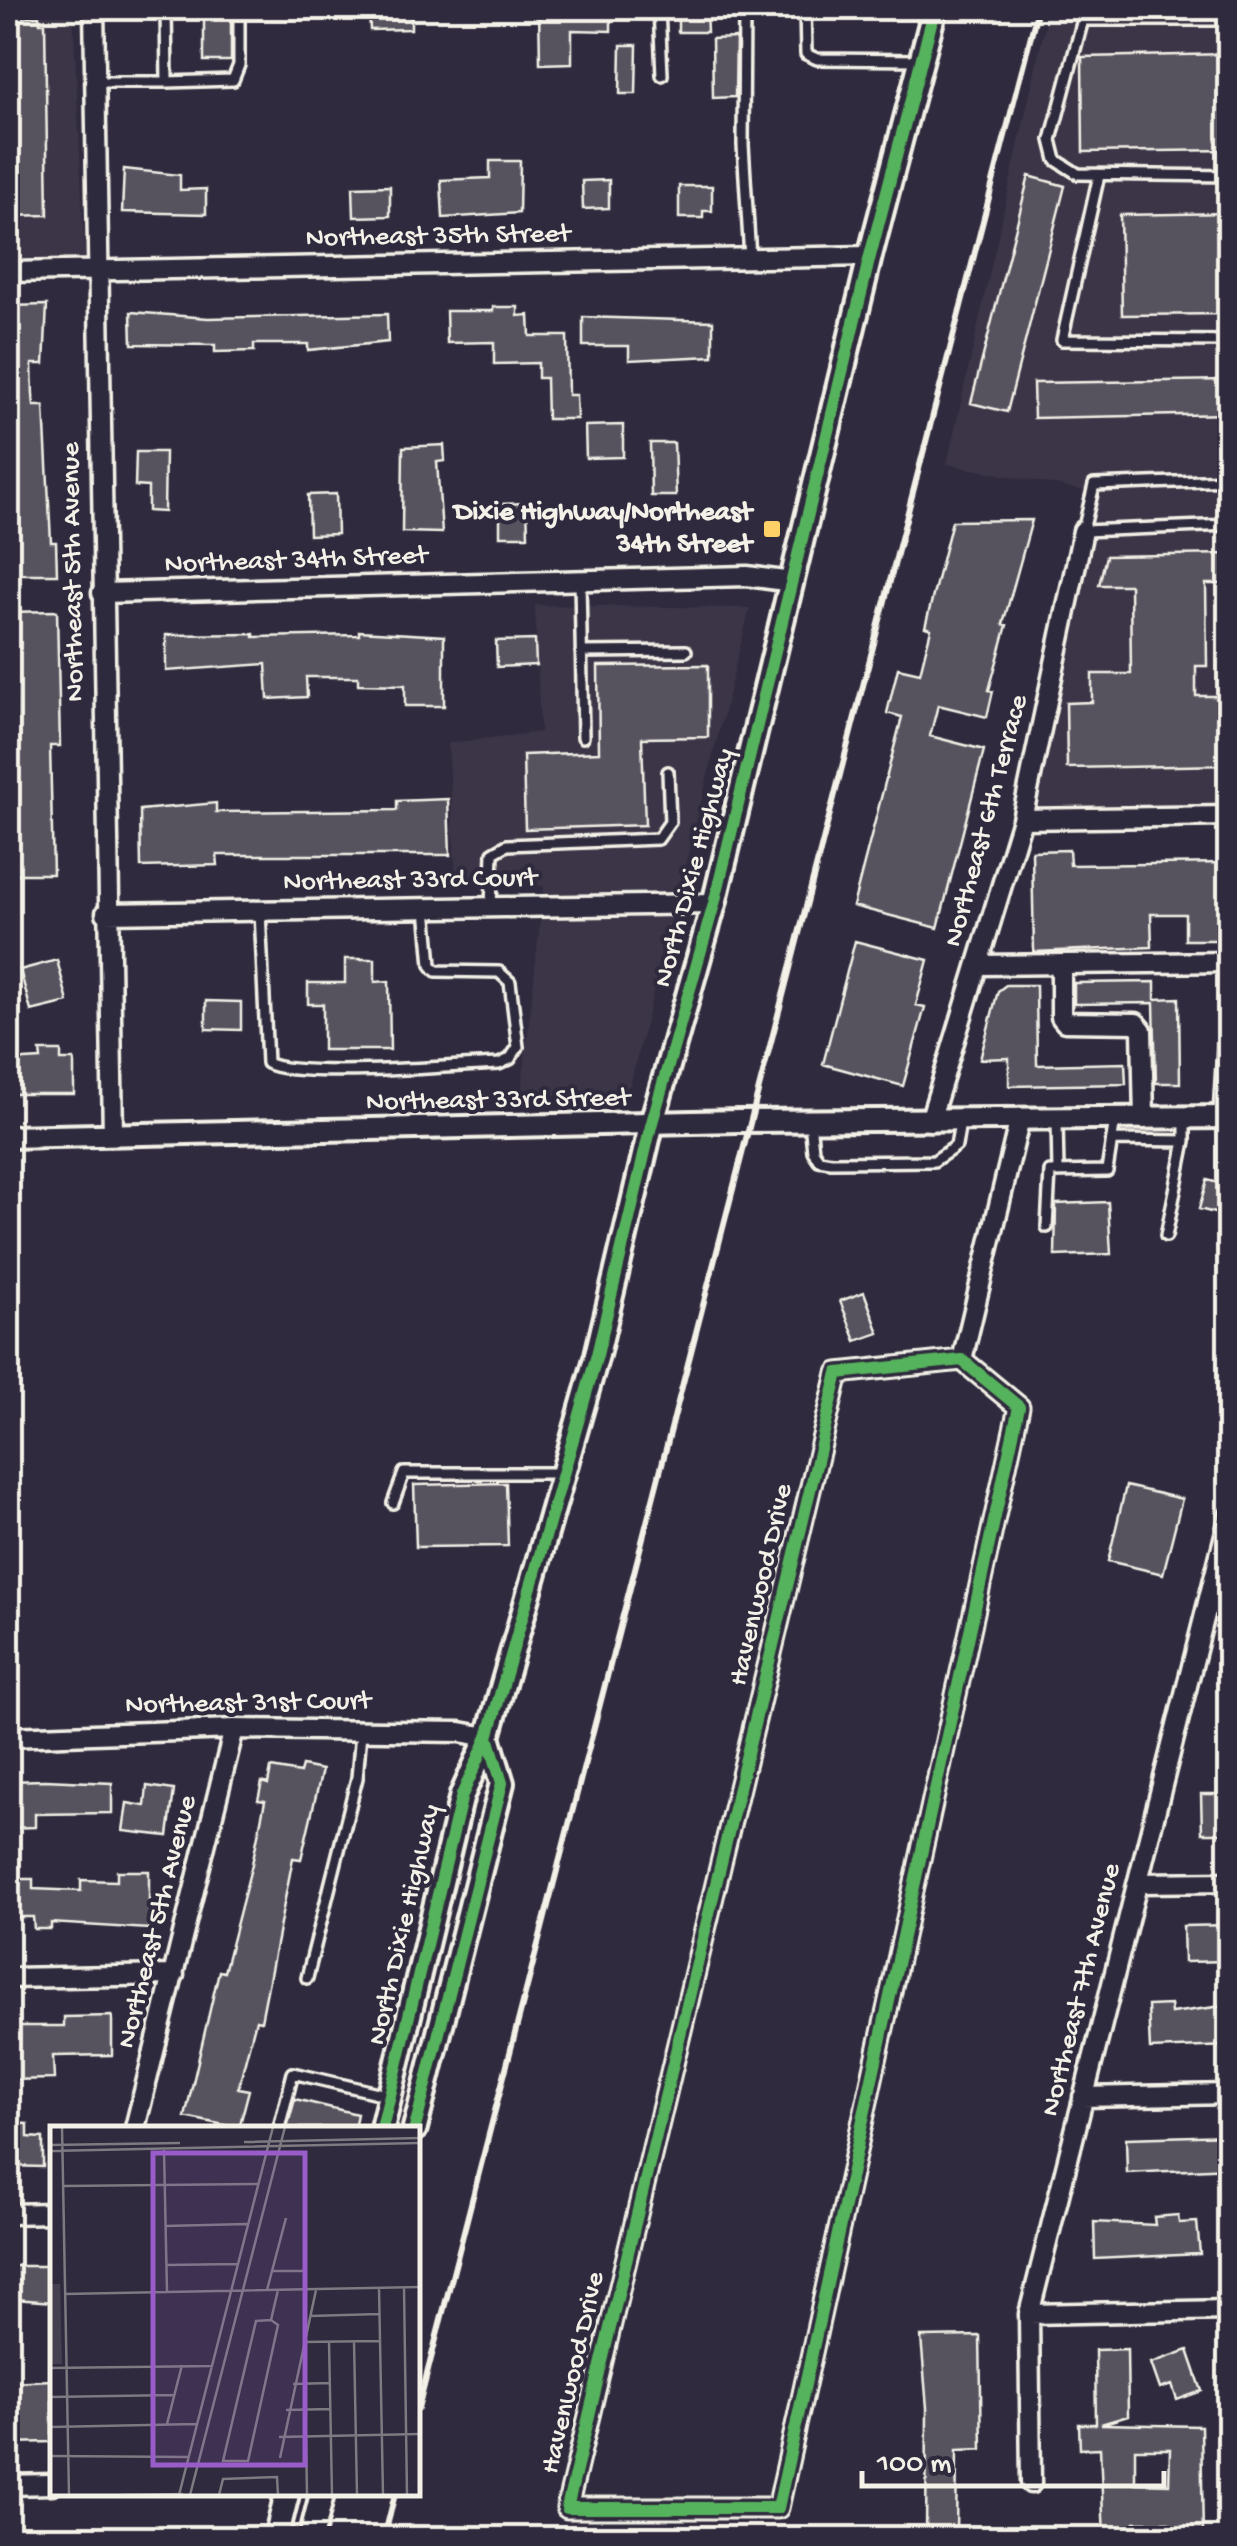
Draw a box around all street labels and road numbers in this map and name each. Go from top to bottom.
street label: Northeast 35th Street [305,218,573,256]
street label: Northeast 5th Avenue [55,441,93,702]
street label: Northeast 34th Street [164,540,431,582]
street label: Northeast 6th Terrace [937,691,1037,951]
street label: North Dixie Highway [647,745,743,991]
street label: Northeast 33rd Court [283,862,540,900]
street label: Northeast 33rd Street [366,1082,633,1120]
street label: Havenwood Drive [723,1480,801,1689]
street label: Northeast 31st Court [125,1685,374,1723]
street label: Northeast 5th Avenue [111,1792,206,2052]
street label: North Dixie Highway [361,1801,449,2049]
street label: Northeast 7th Avenue [1035,1860,1130,2120]
street label: Havenwood Drive [535,2268,613,2477]

